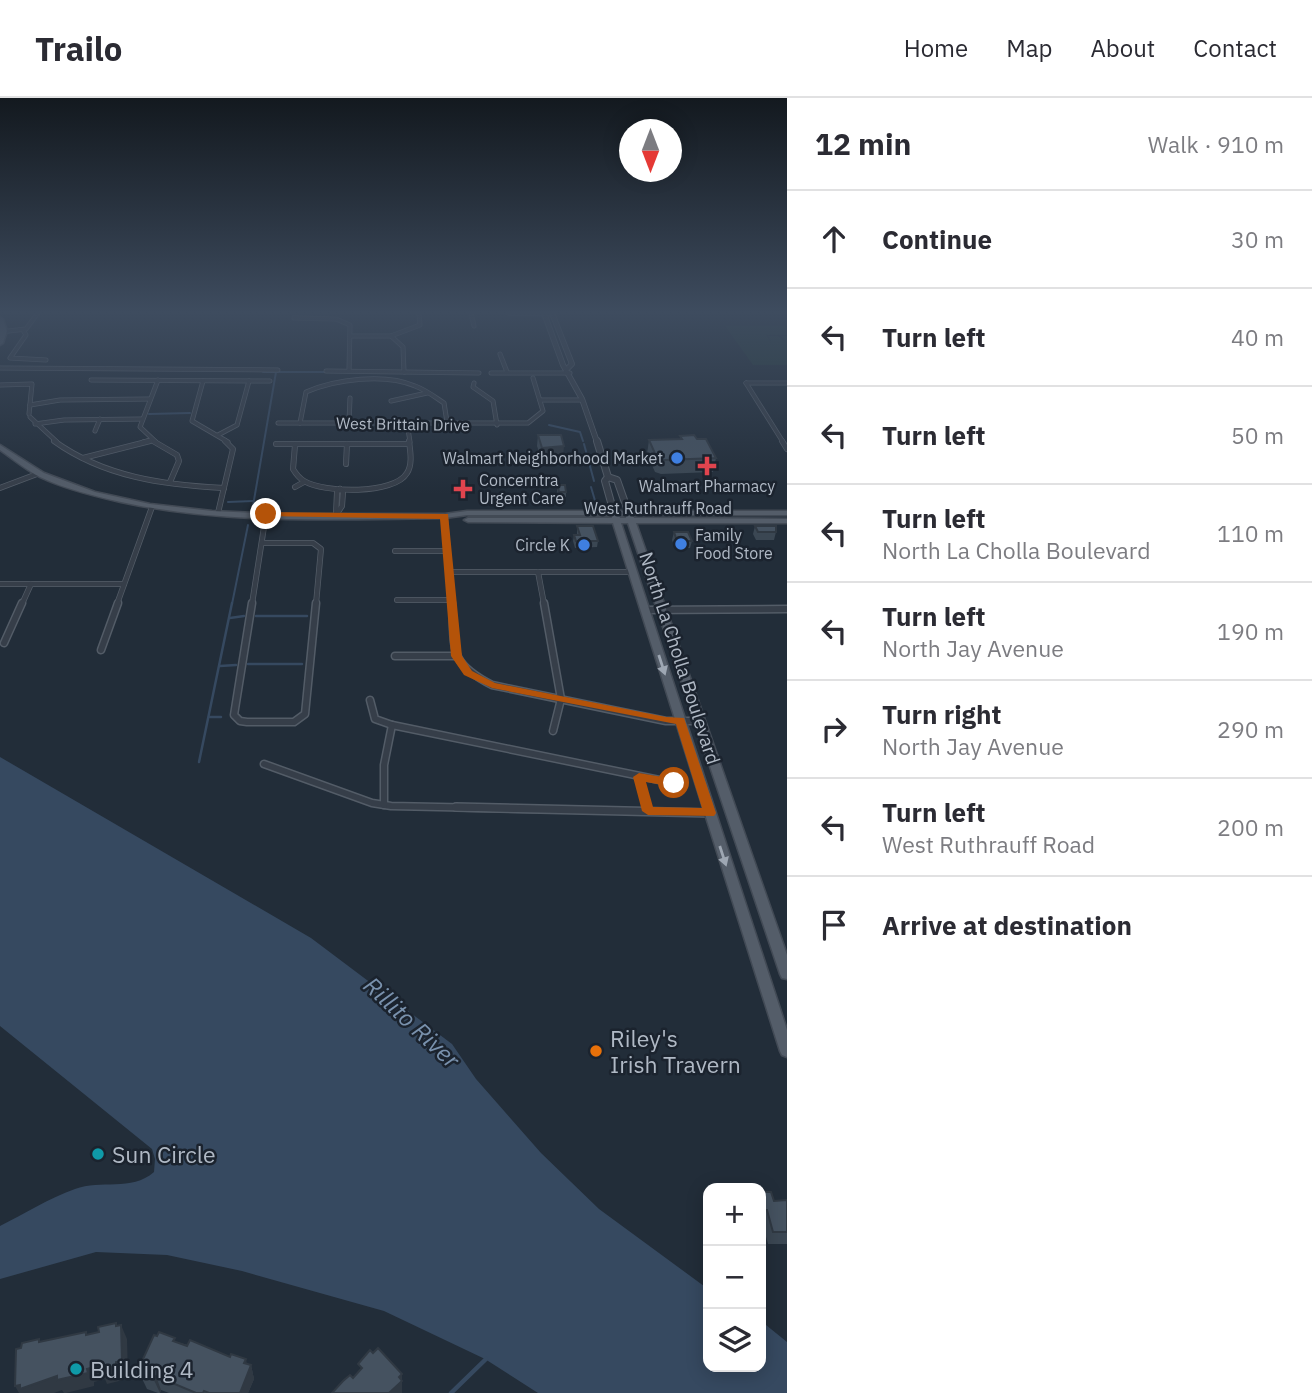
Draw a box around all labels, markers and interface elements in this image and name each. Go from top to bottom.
text: Trailo [35,27,122,70]
text: Home [904,32,968,64]
text: Map [1006,32,1052,64]
text: About [1090,32,1155,64]
text: Contact [1193,32,1277,64]
north arrow [619,119,682,182]
text: 12 min [815,124,911,163]
text: Walk · 910 m [1148,129,1284,159]
icon: ahead [815,220,853,258]
text: Continue [882,222,992,256]
text: 30 m [1231,224,1284,254]
icon: left [815,318,853,356]
text: Turn left [882,320,985,354]
text: 40 m [1231,322,1284,352]
street label: West Brittain Drive [336,413,470,435]
icon: left [815,416,853,454]
text: Turn left [882,418,985,452]
text: 50 m [1231,420,1284,450]
place label: Walmart Neighborhood Market [442,448,663,468]
marker: Walmart Neighborhood Market [669,450,685,466]
marker: Walmart Pharmacy [699,458,715,474]
place label: Concerntra Urgent Care [479,470,564,508]
place label: Walmart Pharmacy [639,476,775,496]
marker: Concerntra Urgent Care [453,479,473,499]
route end [250,498,281,529]
street label: West Ruthrauff Road [584,498,732,518]
text: Turn left [882,501,985,535]
icon: left [815,514,853,552]
text: 110 m [1217,518,1284,548]
place label: Family Food Store [695,525,773,563]
place label: Circle K [515,535,570,555]
text: North La Cholla Boulevard [882,535,1150,565]
marker: Family Food Store [673,536,689,552]
marker: Circle K [576,537,592,553]
street label: North La Cholla Boulevard [634,549,726,767]
text: Turn left [882,599,985,633]
icon: left [815,612,853,650]
text: 190 m [1217,616,1284,646]
text: North Jay Avenue [882,633,1064,663]
one-way arrow [658,655,668,676]
text: Turn right [882,697,1001,731]
icon: right [815,710,853,748]
text: 290 m [1217,714,1284,744]
text: North Jay Avenue [882,731,1064,761]
route start [658,767,689,798]
text: Turn left [882,795,985,829]
icon: left [815,808,853,846]
text: 200 m [1217,812,1284,842]
text: West Ruthrauff Road [882,829,1095,859]
one-way arrow [719,846,729,867]
icon: arrive [815,906,853,944]
text: Arrive at destination [882,908,1132,942]
water label: Rillito River [357,969,468,1076]
place label: Riley's Irish Travern [610,1023,741,1079]
marker: Riley's Irish Travern [588,1043,604,1059]
place label: Sun Circle [112,1139,216,1169]
marker: Sun Circle [90,1146,106,1162]
map controls [703,1183,766,1372]
button: + [703,1183,766,1246]
button: − [703,1246,766,1309]
button: layers [703,1309,766,1372]
place label: Building 4 [90,1354,194,1384]
marker: Building 4 [68,1361,84,1377]

